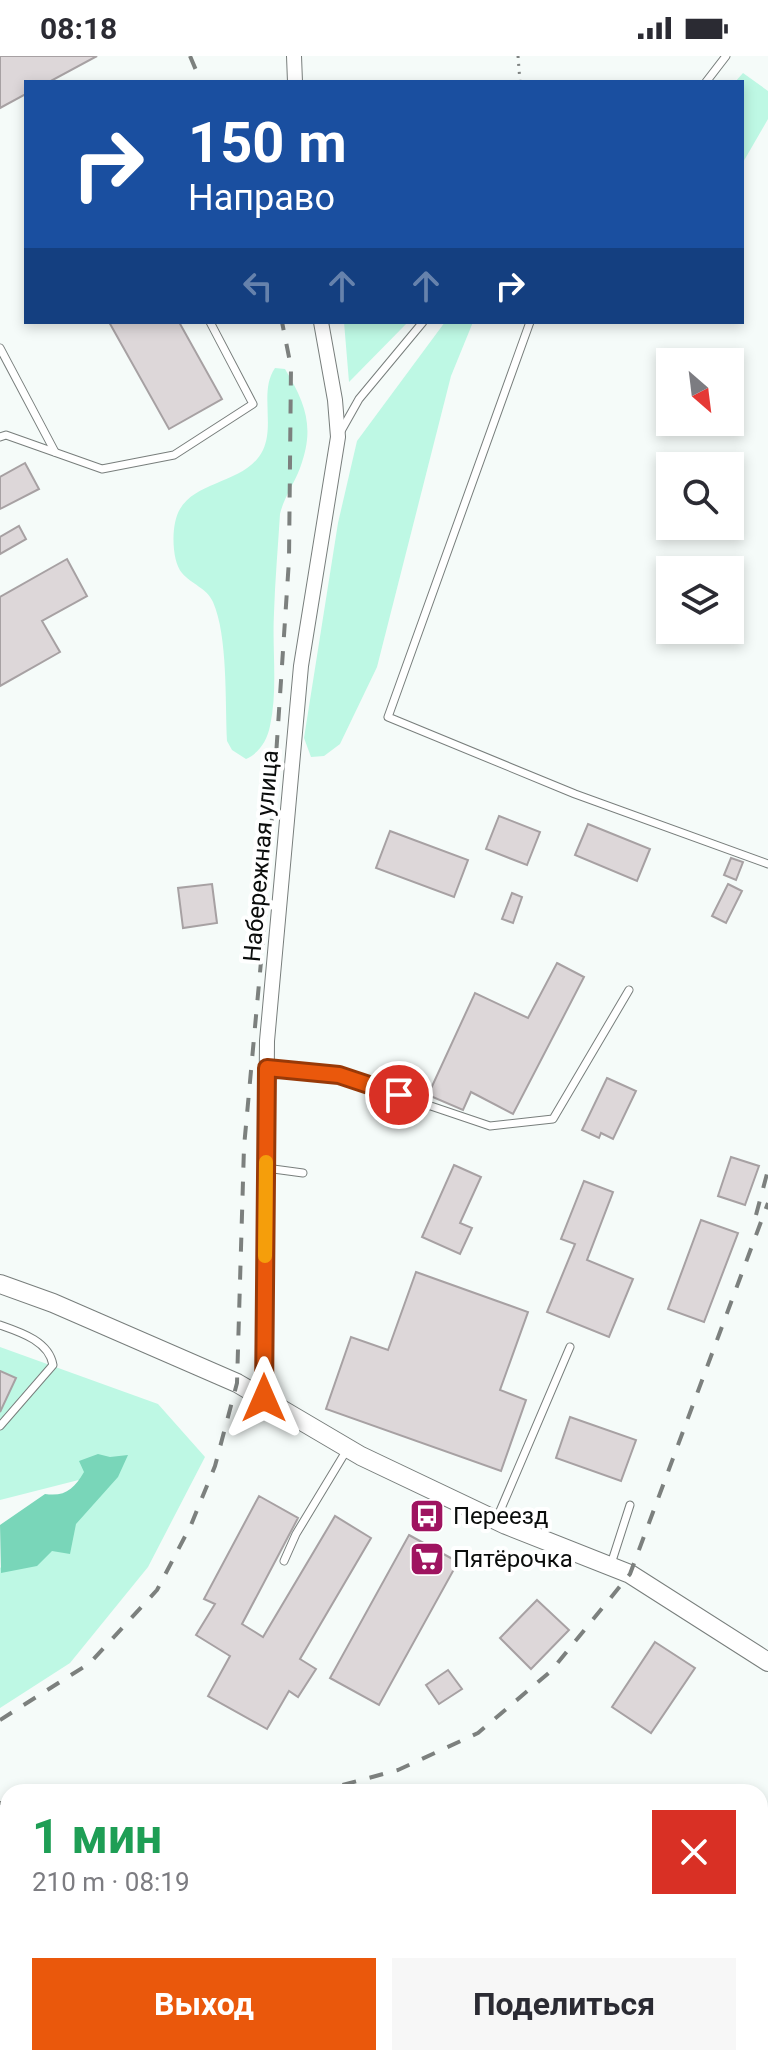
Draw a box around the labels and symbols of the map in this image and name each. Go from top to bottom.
north arrow [656,348,744,436]
street label: Набережная улица [238,749,284,963]
pin [365,1061,433,1129]
position arrow [222,1356,306,1440]
bus stop icon: Переезд [408,1497,446,1535]
place label: Переезд [453,1502,548,1530]
supermarket icon: Пятёрочка [408,1540,446,1578]
place label: Пятёрочка [453,1545,573,1573]

